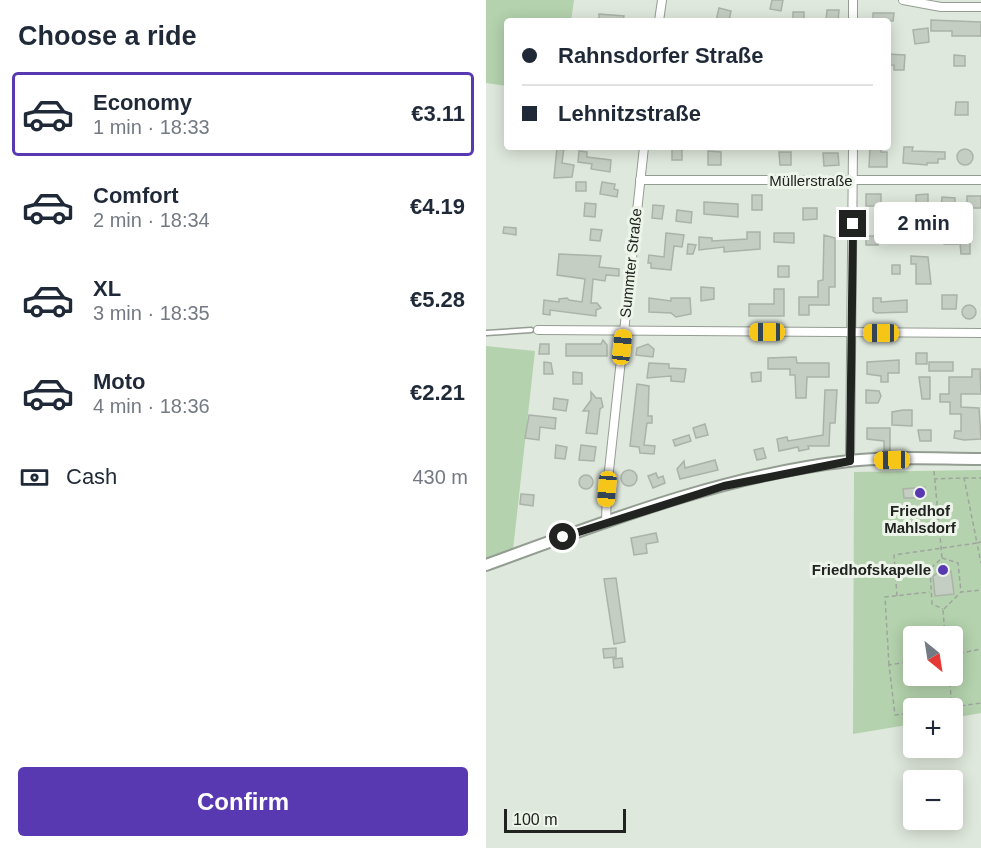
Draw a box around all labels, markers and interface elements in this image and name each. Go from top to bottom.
text: Choose a ride [18,21,197,51]
text: Rahnsdorfer Straße [558,43,763,68]
icon: car [21,87,75,141]
text: Economy [93,90,192,115]
text: €3.11 [411,101,465,126]
text: Lehnitzstraße [558,101,701,126]
text: 1 min · 18:33 [93,116,210,138]
street label: Müllerstraße [769,172,853,189]
icon: car [21,180,75,234]
text: Comfort [93,183,179,208]
text: €4.19 [410,194,465,219]
callout: 2 min [874,203,973,245]
street label: Summter Straße [616,207,645,319]
text: 2 min · 18:34 [93,209,210,231]
route end [839,210,866,237]
text: 2 min [897,212,950,234]
icon: car [21,273,75,327]
text: XL [93,276,121,301]
text: €5.28 [410,287,465,312]
text: 3 min · 18:35 [93,302,210,324]
car [749,323,785,341]
car [863,324,899,342]
car [611,328,633,366]
icon: car [21,366,75,420]
text: Moto [93,369,146,394]
text: €2.21 [410,380,465,405]
text: 4 min · 18:36 [93,395,210,417]
car [874,451,910,469]
icon: cash [18,461,51,494]
text: Cash [66,464,117,489]
text: 430 m [412,466,468,488]
car [596,470,618,508]
marker: Friedhof Mahlsdorf [913,486,927,500]
place label: Friedhof Mahlsdorf [884,502,957,536]
route start [549,523,576,550]
place label: Friedhofskapelle [812,561,931,578]
marker: Friedhofskapelle [936,563,950,577]
north arrow [903,626,963,686]
map controls [903,626,963,830]
button: + [903,698,963,758]
button: Confirm [18,767,468,836]
button: − [903,770,963,830]
scale bar [504,806,626,834]
text: 100 m [513,811,557,828]

